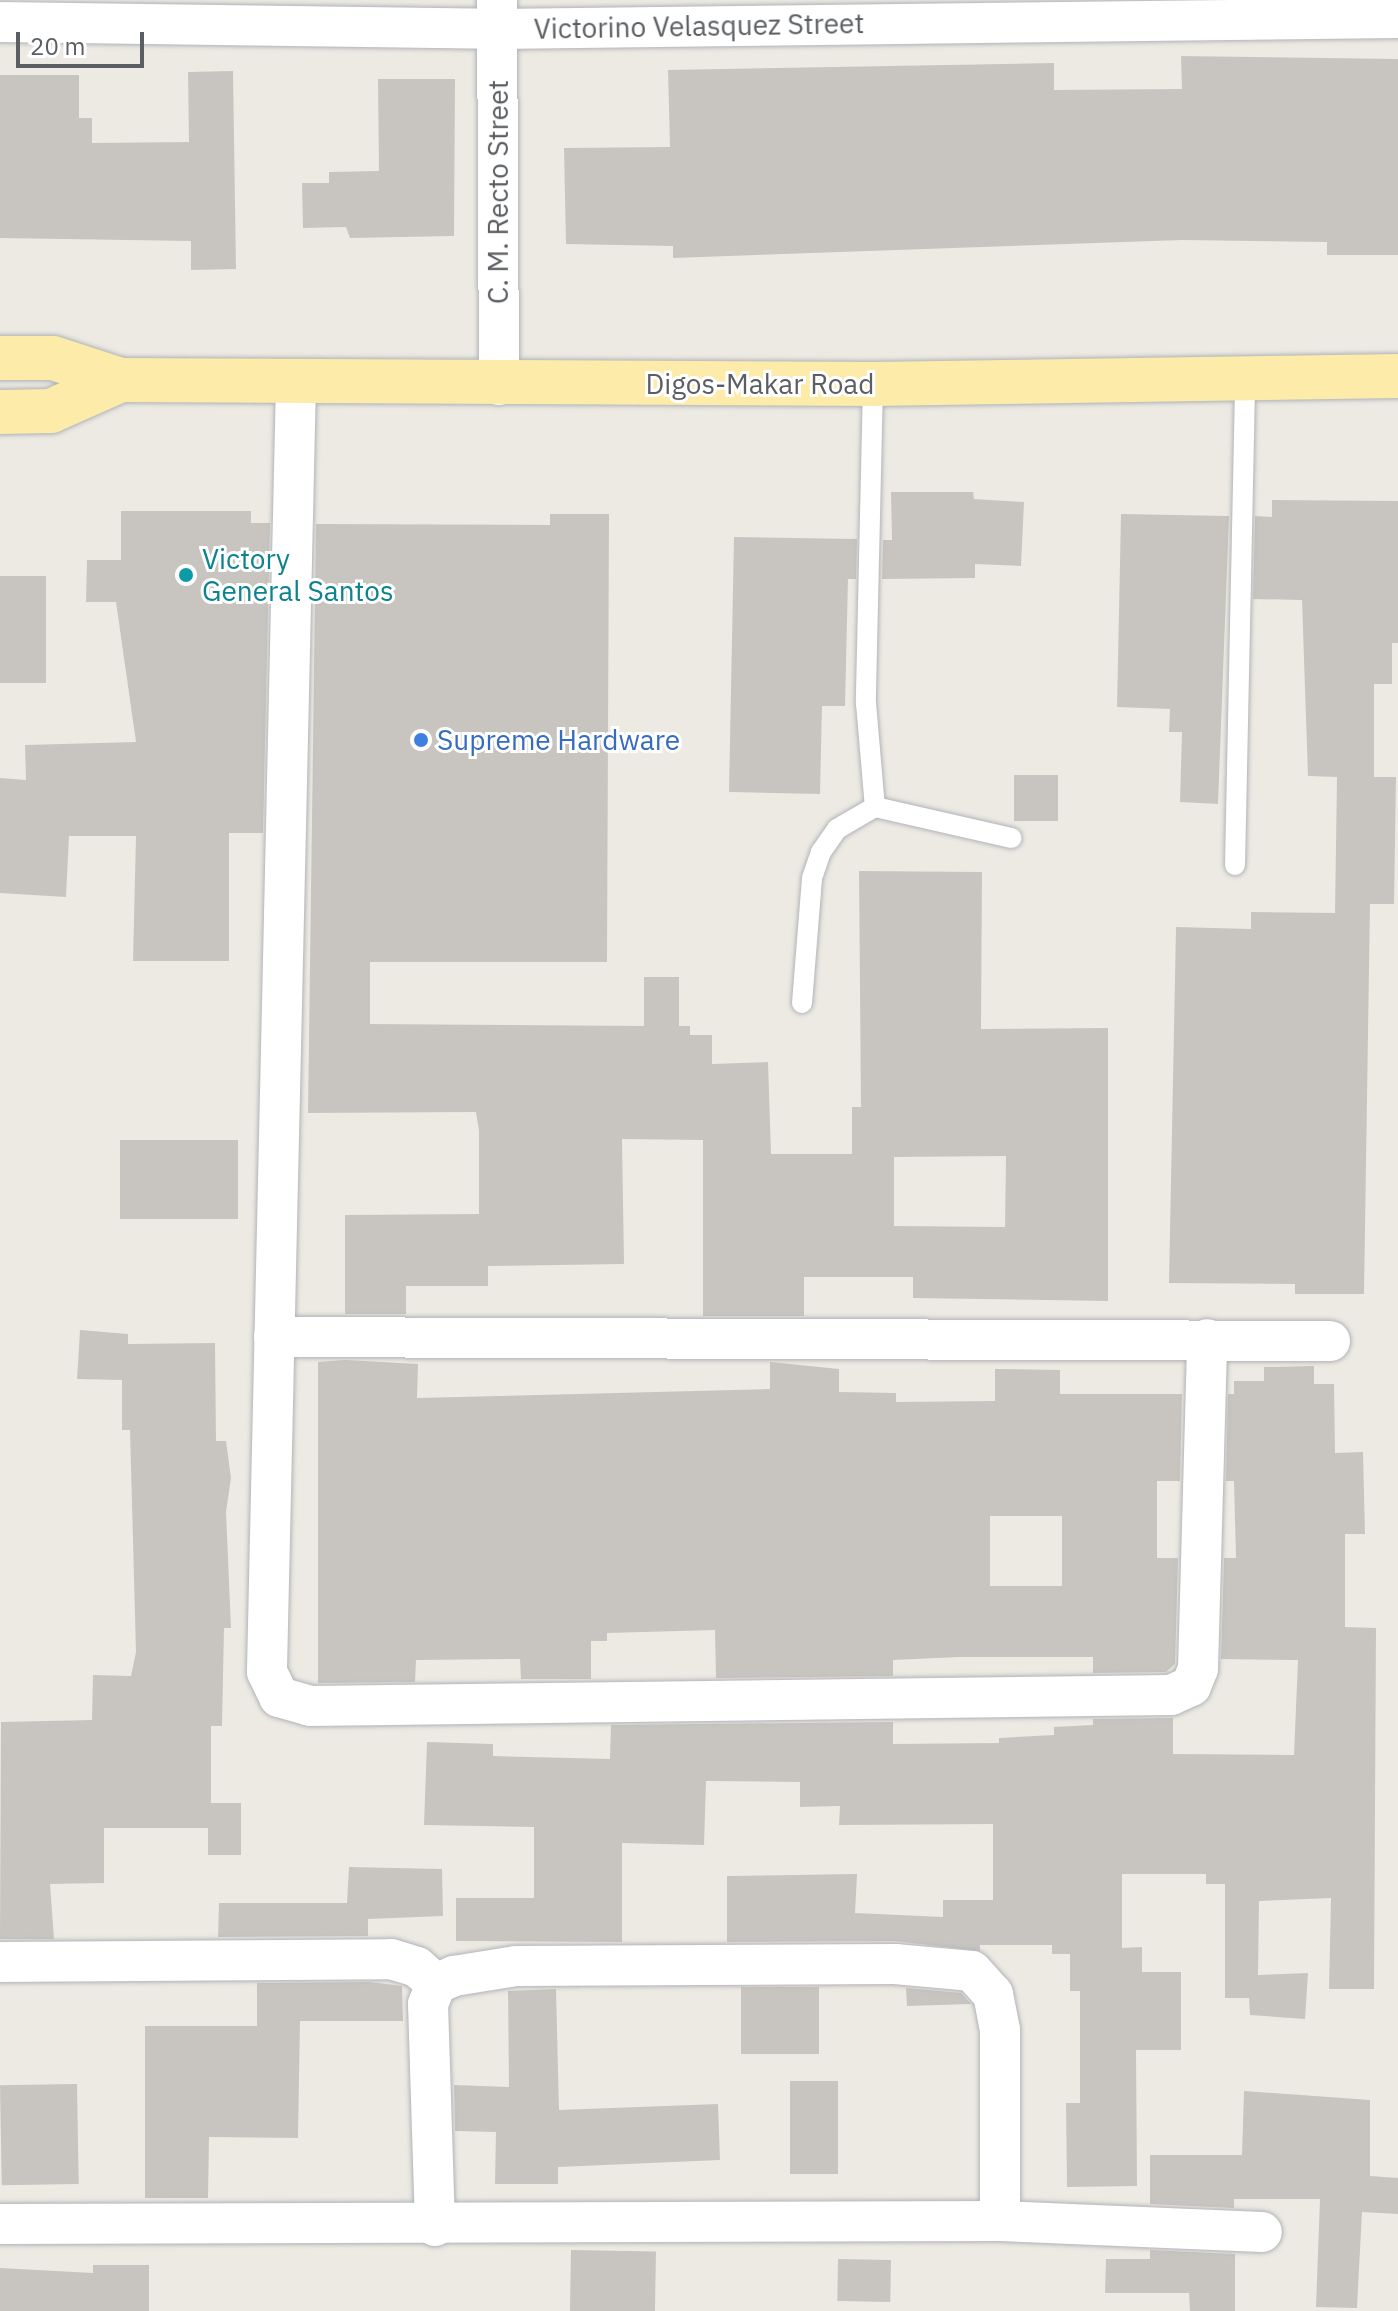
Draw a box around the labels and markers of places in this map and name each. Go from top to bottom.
place label: Victory General Santos [202,542,394,608]
marker: Victory General Santos [177,566,195,584]
place label: Supreme Hardware [437,723,680,757]
marker: Supreme Hardware [412,731,430,749]

